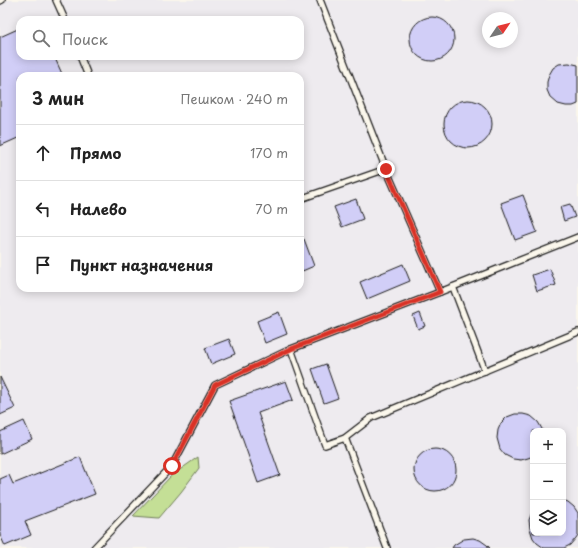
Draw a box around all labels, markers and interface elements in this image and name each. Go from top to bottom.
north arrow [482,12,518,48]
search box [16,16,304,60]
icon: search [30,27,52,49]
text: Поиск [62,27,108,50]
text: 3 мин [32,85,84,111]
text: Пешком · 240 m [181,89,288,108]
text: Прямо [70,141,121,164]
icon: ahead [32,142,54,164]
text: 170 m [250,143,288,162]
route end [377,160,395,178]
text: Налево [70,197,127,220]
icon: left [32,198,54,220]
text: 70 m [255,199,288,218]
text: Пункт назначения [70,253,213,276]
icon: arrive [32,254,54,276]
map controls [530,428,566,536]
button: + [530,428,566,464]
route start [163,457,181,475]
button: − [530,464,566,500]
button: layers [530,500,566,536]

